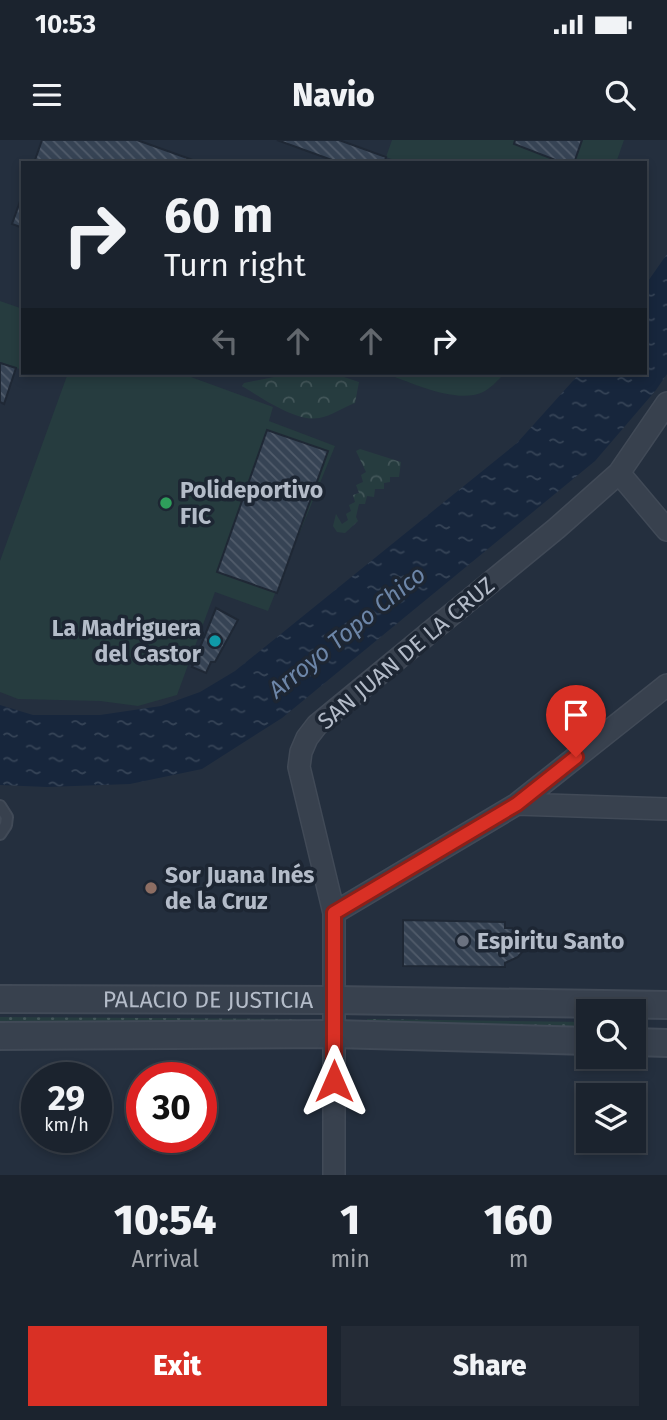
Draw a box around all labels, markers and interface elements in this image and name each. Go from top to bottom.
text: 10:53 [35,9,96,40]
icon: menu [28,76,66,114]
text: Navio [292,76,375,114]
icon: search [601,76,639,114]
text: 60 m [164,186,273,245]
icon: right [49,189,140,280]
text: Turn right [164,246,306,284]
icon: left [206,322,244,360]
icon: ahead [279,322,317,360]
icon: ahead [352,322,390,360]
icon: right [425,322,463,360]
place label: Polideportivo FIC [180,476,323,530]
marker: Polideportivo FIC [158,495,174,511]
water label: Arroyo Topo Chico [262,560,431,705]
street label: SAN JUAN DE LA CRUZ [312,571,500,735]
place label: La Madriguera del Castor [52,614,202,668]
marker: La Madriguera del Castor [207,633,223,649]
pin [546,685,606,757]
icon: arrive [557,696,595,734]
place label: Sor Juana Inés de la Cruz [165,861,314,915]
marker: Sor Juana Inés de la Cruz [143,880,159,896]
place label: Espiritu Santo [477,927,624,955]
marker: Espiritu Santo [455,933,471,949]
street label: PALACIO DE JUSTICIA [103,985,314,1014]
map controls [576,999,646,1153]
button: search [576,999,646,1069]
position arrow [297,1044,371,1118]
speed limit sign: 30 [126,1062,217,1153]
text: 29 [48,1077,85,1119]
button: layers [576,1083,646,1153]
text: km/h [44,1114,89,1136]
text: 10:54 [114,1195,216,1245]
text: 1 [340,1195,360,1245]
text: 160 [484,1195,553,1245]
text: Arrival [132,1245,199,1273]
text: min [330,1245,370,1273]
text: m [509,1245,528,1273]
button: Exit [28,1326,327,1406]
button: Share [341,1326,639,1406]

